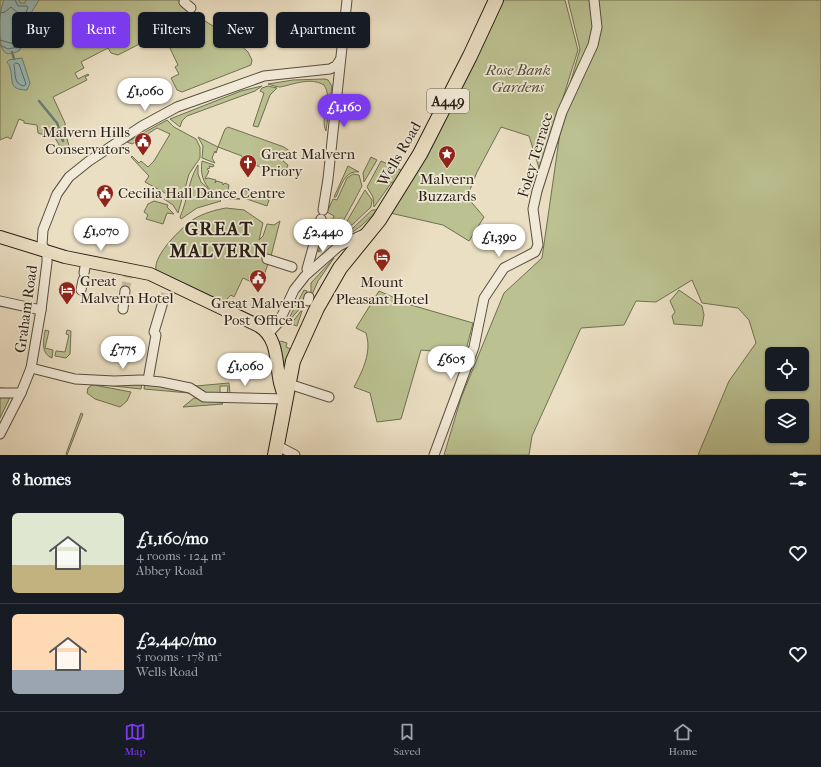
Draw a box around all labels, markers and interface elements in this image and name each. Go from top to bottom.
chip: Buy [12,12,64,48]
chip: Rent [72,12,130,48]
chip: Filters [138,12,205,48]
chip: New [213,12,268,48]
chip: Apartment [276,12,370,48]
park label: Rose Bank Gardens [484,61,551,96]
pin: £1,060 [112,78,178,112]
text: £1,060 [126,83,164,98]
road number: A449 [427,89,469,113]
pin: £1,160 [311,94,377,128]
text: £1,160 [327,99,361,114]
street label: Foley Terrace [514,110,557,200]
street label: Wells Road [373,118,425,190]
place label: Malvern Hills Conservators [42,123,130,158]
public building icon: Malvern Hills Conservators [133,131,153,156]
place icon: Malvern Buzzards [437,144,457,169]
place label: Great Malvern Priory [261,145,355,180]
church icon: Great Malvern Priory [238,153,258,178]
place label: Malvern Buzzards [418,170,477,205]
public building icon: Cecilia Hall Dance Centre [95,183,115,208]
place label: Cecilia Hall Dance Centre [118,184,286,202]
pin: £1,070 [68,218,134,252]
district label: GREAT MALVERN [169,218,268,262]
pin: £2,440 [290,219,356,253]
text: £1,070 [83,223,119,238]
text: £2,440 [303,224,344,239]
pin: £1,390 [466,224,532,258]
text: £1,390 [481,229,517,244]
hotel icon: Mount Pleasant Hotel [372,247,392,272]
street label: Graham Road [11,263,41,354]
public building icon: Great Malvern Post Office [248,268,268,293]
place label: Great Malvern Hotel [80,272,174,307]
place label: Mount Pleasant Hotel [335,273,429,308]
hotel icon: Great Malvern Hotel [57,280,77,305]
place label: Great Malvern Post Office [211,294,305,329]
pin: £775 [99,336,147,370]
text: £775 [110,341,136,356]
pin: £605 [427,346,475,380]
map controls [765,347,809,443]
button: locate [765,347,809,391]
text: £605 [437,351,465,366]
pin: £1,060 [212,353,278,387]
text: £1,060 [226,358,264,373]
button: layers [765,399,809,443]
icon: filters [787,468,809,490]
text: 8 homes [12,469,71,489]
text: £1,160/mo [136,528,208,548]
icon: home [44,529,92,577]
icon: heart [787,542,809,564]
text: 4 rooms · 124 m² [136,548,225,563]
text: Abbey Road [136,563,203,578]
text: £2,440/mo [136,629,216,649]
icon: home [44,630,92,678]
icon: heart [787,643,809,665]
text: 5 rooms · 178 m² [136,649,222,664]
text: Wells Road [136,664,198,679]
tab: Map [124,721,146,758]
tab: Saved [394,721,421,758]
tab: Home [669,721,697,758]

